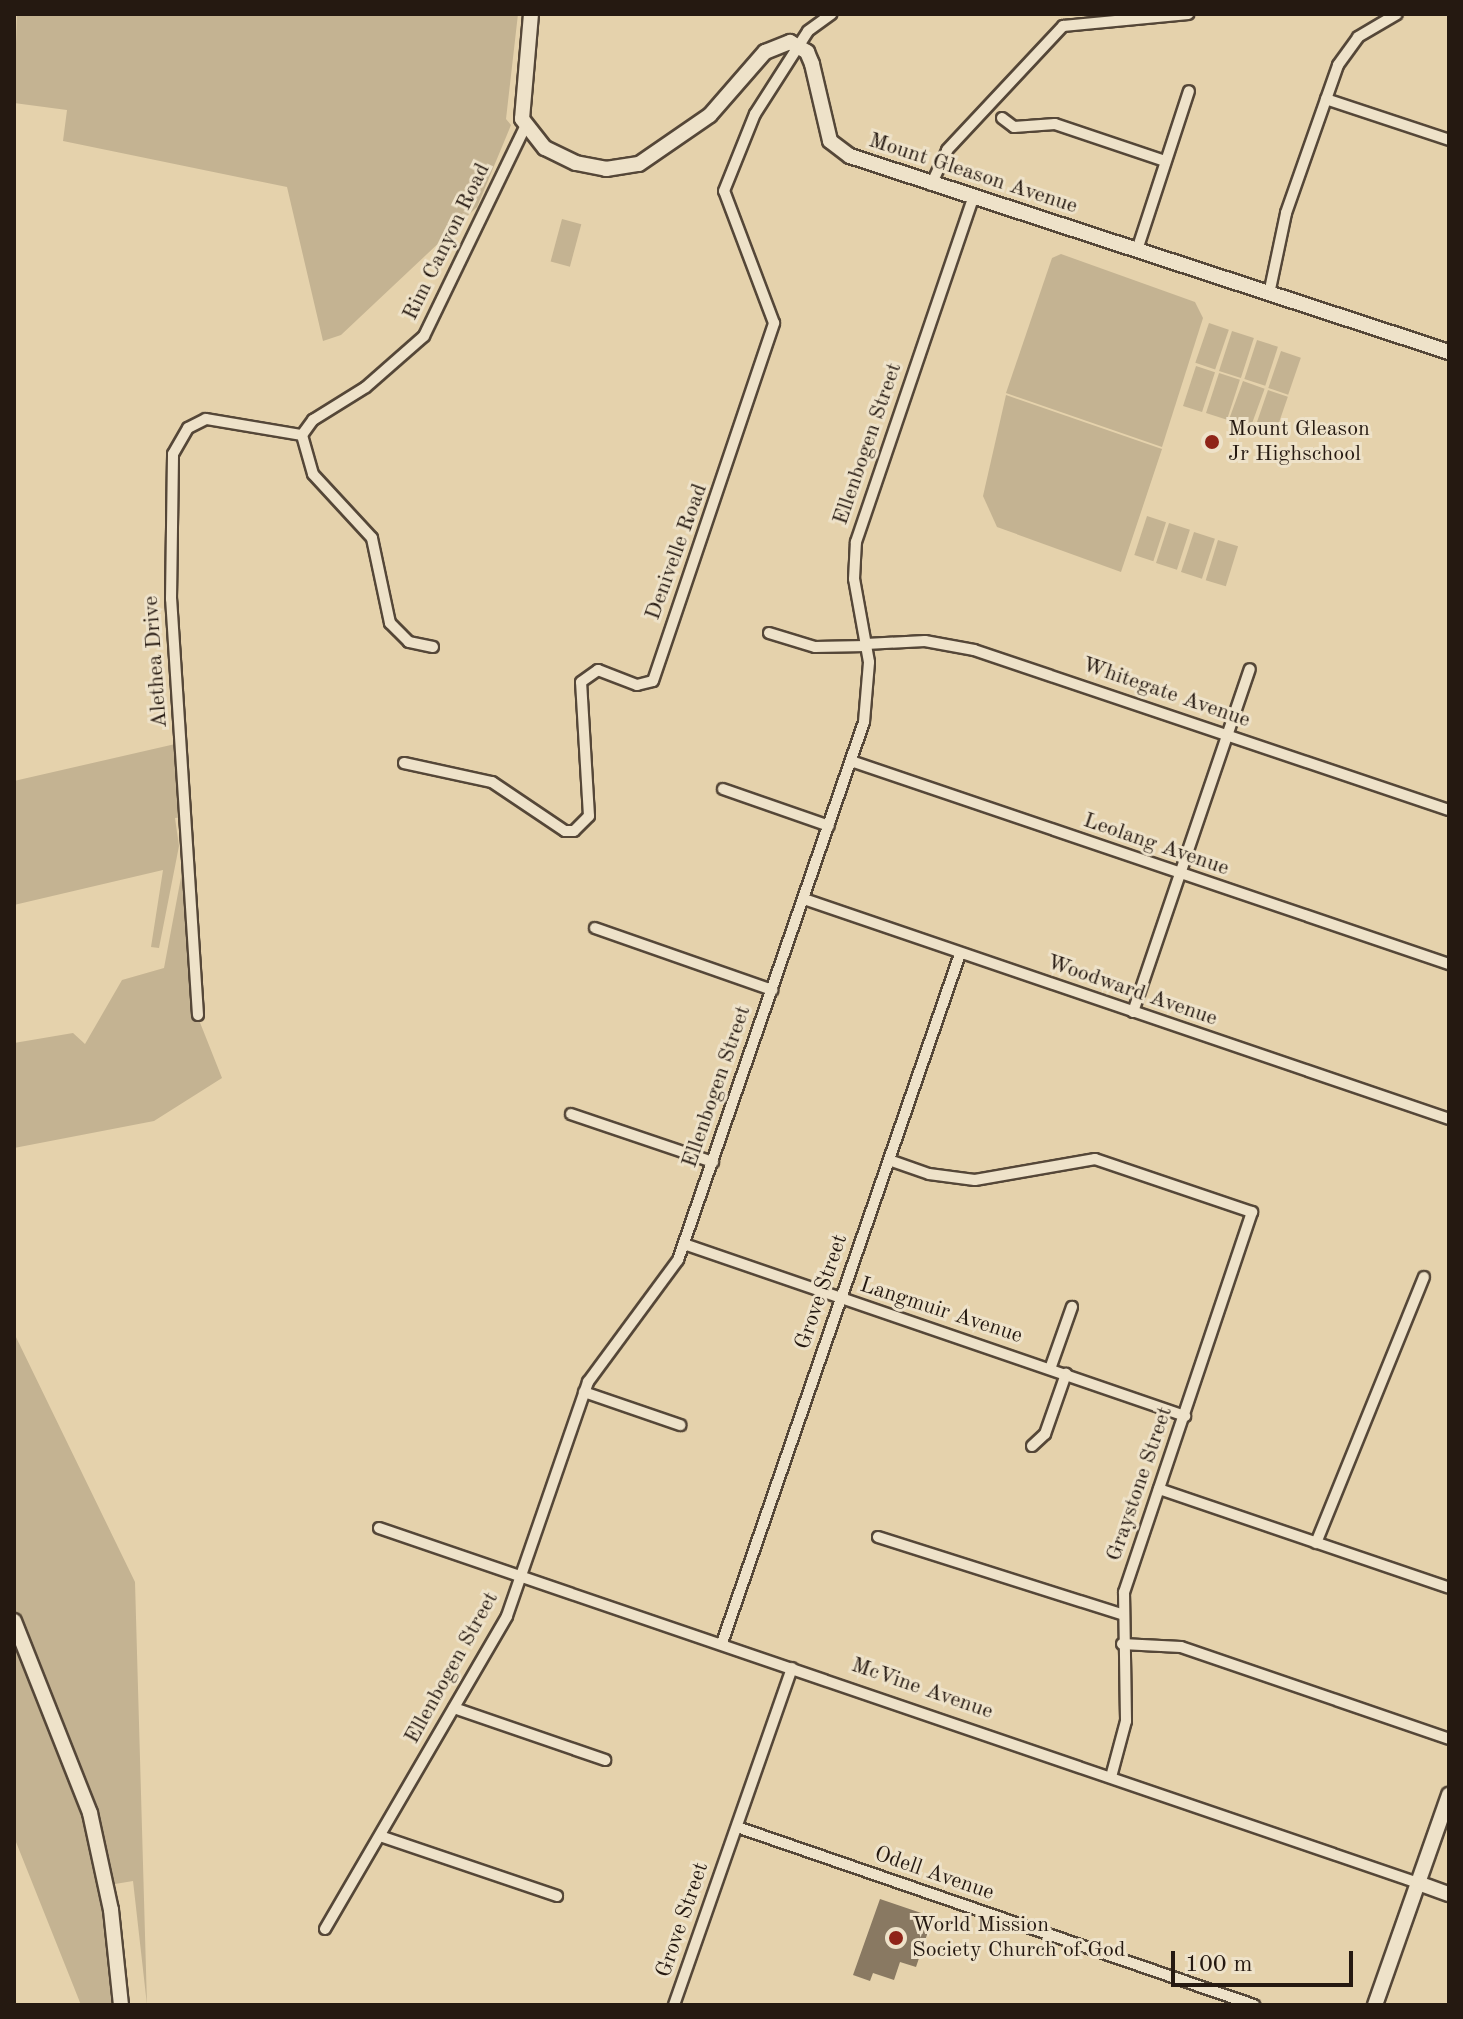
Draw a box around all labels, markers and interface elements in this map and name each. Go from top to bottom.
street label: Mount Gleason Avenue [865,128,1081,220]
street label: Rim Canyon Road [398,159,496,325]
street label: Ellenbogen Street [828,360,908,528]
place label: Mount Gleason Jr Highschool [1228,416,1370,468]
marker: Mount Gleason Jr Highschool [1203,433,1221,451]
street label: Denivelle Road [640,480,714,624]
street label: Alethea Drive [138,595,174,729]
street label: Whitegate Avenue [1079,652,1253,734]
street label: Leolang Avenue [1080,808,1232,882]
street label: Woodward Avenue [1043,949,1221,1033]
street label: Ellenbogen Street [677,1003,757,1171]
street label: Grove Street [790,1231,854,1353]
street label: Langmuir Avenue [856,1272,1026,1350]
street label: Graystone Street [1101,1403,1179,1565]
street label: Ellenbogen Street [399,1587,505,1749]
street label: McVine Avenue [848,1652,996,1726]
street label: Odell Avenue [871,1841,997,1907]
street label: Grove Street [651,1859,715,1981]
place label: World Mission Society Church of God [912,1912,1125,1964]
marker: World Mission Society Church of God [887,1929,905,1947]
scale bar [1175,1935,1357,1985]
text: 100 m [1185,1953,1253,1977]

